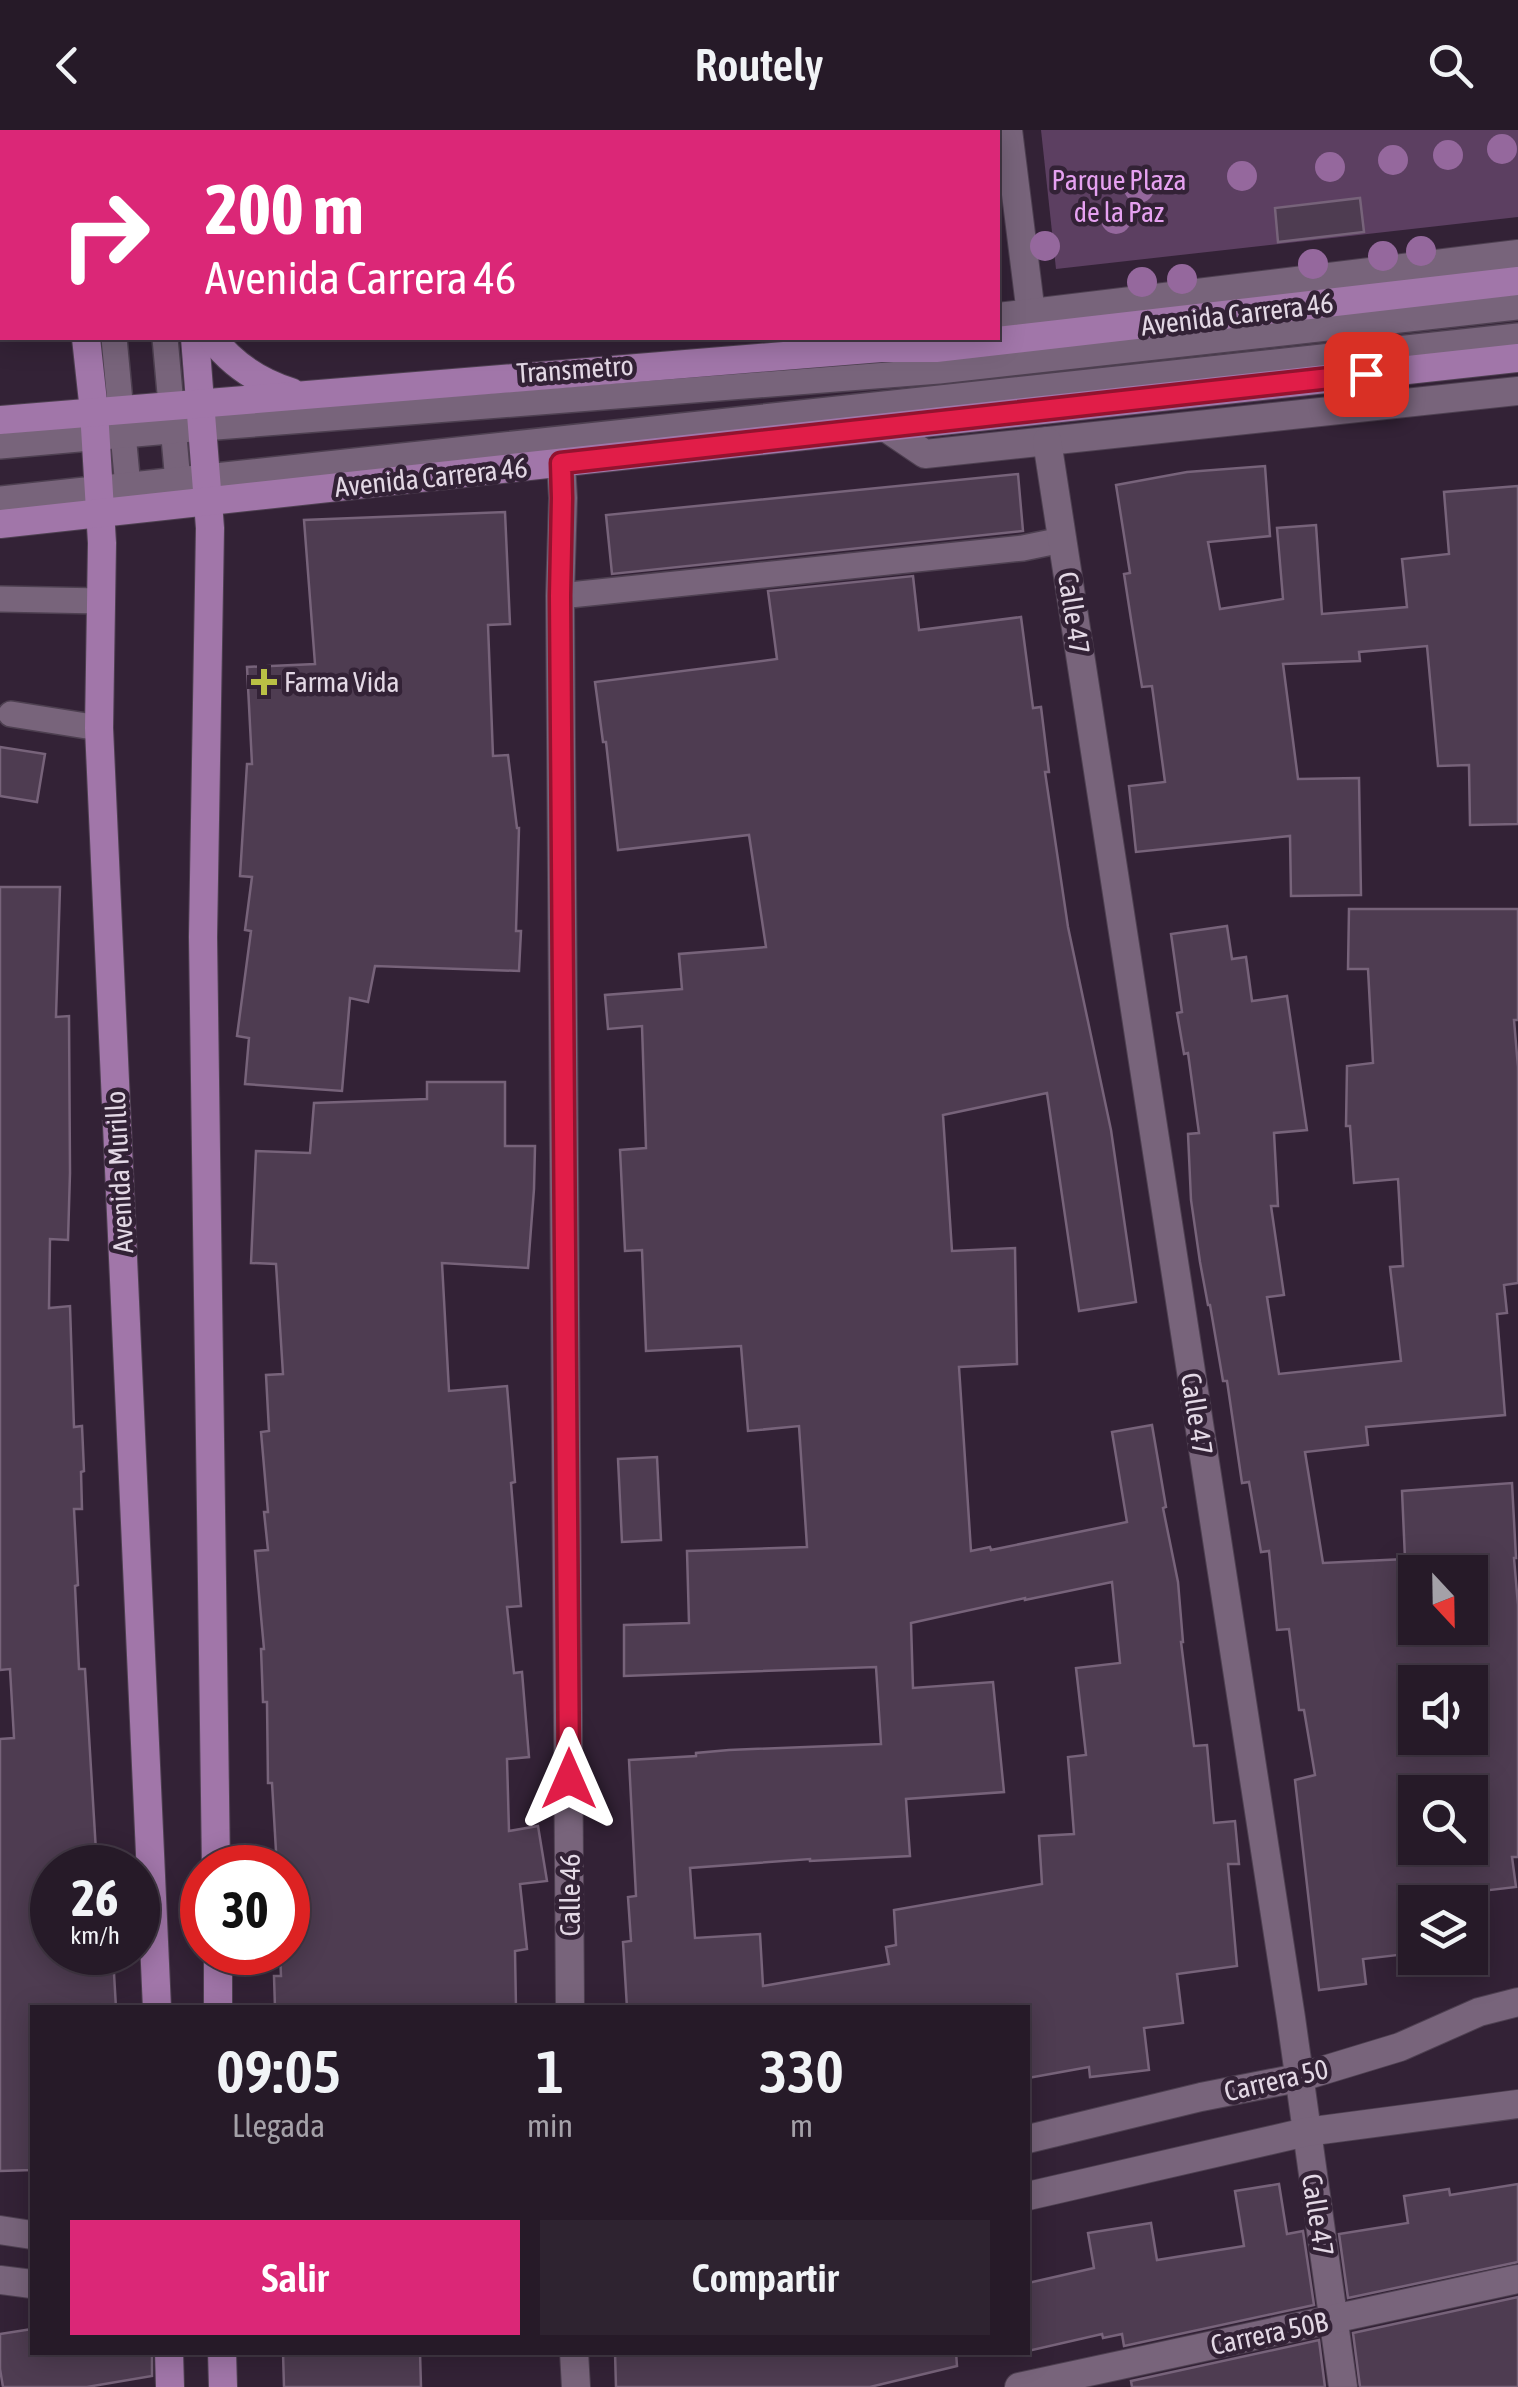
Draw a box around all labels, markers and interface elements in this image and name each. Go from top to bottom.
icon: back [40,38,95,93]
icon: search [1423,38,1478,93]
text: Routely [695,39,823,91]
park label: Parque Plaza de la Paz [1051,164,1187,228]
text: 200 m [205,169,364,249]
icon: right [40,170,170,300]
text: Avenida Carrera 46 [205,252,516,304]
street label: Avenida Carrera 46 [1139,286,1335,342]
pin [1324,332,1409,417]
icon: arrive [1339,347,1394,402]
street label: Transmetro [515,349,635,389]
street label: Avenida Carrera 46 [333,451,529,503]
street label: Calle 47 [1052,569,1096,657]
place label: Farma Vida [284,666,399,698]
marker: Farma Vida [253,671,275,693]
street label: Avenida Murillo [99,1090,139,1254]
street label: Calle 47 [1175,1370,1219,1458]
north arrow [1398,1555,1488,1645]
map controls [1398,1555,1488,1975]
button: sound [1398,1665,1488,1755]
position arrow [517,1727,621,1831]
button: search [1398,1775,1488,1865]
speed limit sign: 30 [180,1845,310,1975]
street label: Calle 46 [554,1853,586,1937]
text: 26 [71,1869,118,1927]
button: layers [1398,1885,1488,1975]
text: km/h [70,1921,120,1949]
text: 09:05 [216,2037,341,2106]
text: 1 [536,2037,564,2106]
text: 330 [759,2037,844,2106]
street label: Carrera 50 [1221,2053,1331,2107]
text: Llegada [232,2107,325,2144]
text: min [527,2107,573,2144]
text: m [790,2107,813,2144]
street label: Calle 47 [1296,2171,1340,2259]
button: Salir [70,2220,520,2335]
button: Compartir [540,2220,990,2335]
street label: Carrera 50B [1207,2305,1331,2361]

